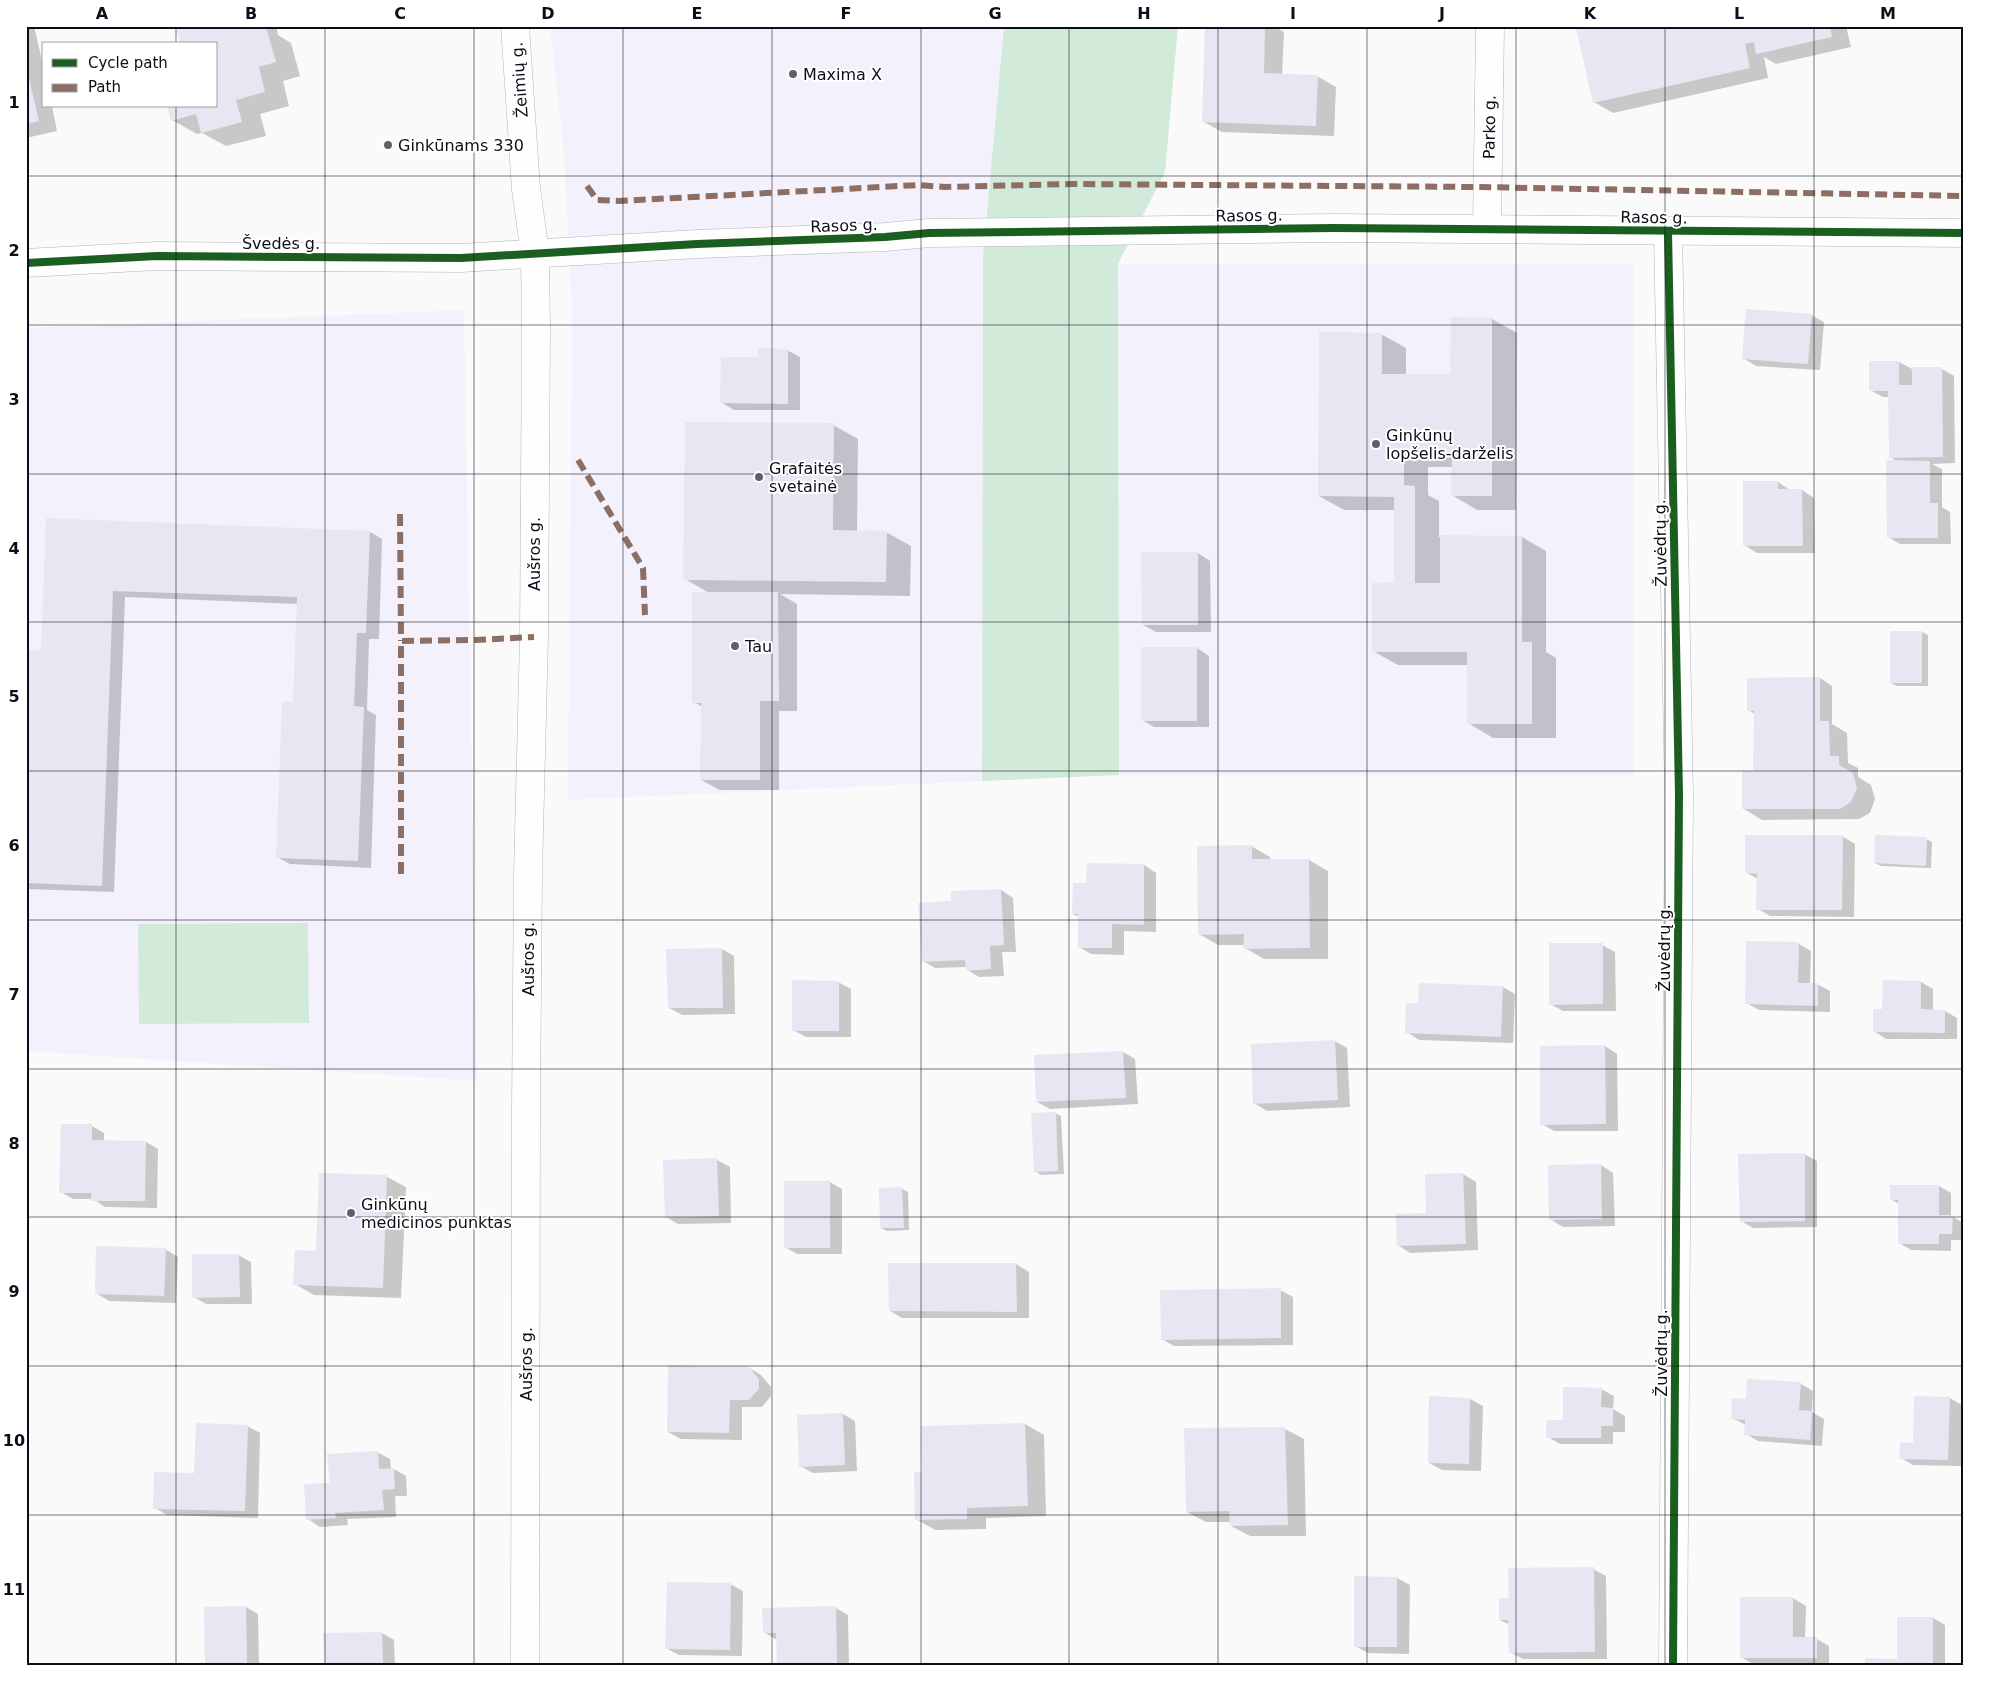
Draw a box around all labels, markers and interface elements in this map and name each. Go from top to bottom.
text: A [96,4,109,23]
text: B [245,4,257,23]
text: C [394,4,406,23]
text: D [541,4,555,23]
text: E [692,4,702,23]
text: F [841,4,851,23]
text: G [988,4,1002,23]
text: H [1137,4,1151,23]
text: I [1290,4,1296,23]
text: J [1438,4,1445,23]
text: K [1584,4,1597,23]
text: L [1734,4,1744,23]
text: M [1880,4,1896,23]
legend [42,42,218,108]
street label: Žeimių g. [507,42,532,118]
text: Cycle path [88,54,168,72]
place label: Maxima X [803,65,882,84]
marker: Maxima X [787,68,799,80]
text: Path [88,78,121,96]
text: 1 [8,93,20,112]
street label: Parko g. [1479,95,1500,159]
place label: Ginkūnams 330 [398,136,524,155]
marker: Ginkūnams 330 [382,139,394,151]
street label: Rasos g. [1215,205,1283,226]
street label: Rasos g. [1620,207,1688,228]
street label: Rasos g. [810,215,878,236]
street label: Švedės g. [242,234,320,253]
text: 2 [8,241,20,260]
text: 3 [8,390,20,409]
place label: Ginkūnų lopšelis-darželis [1386,426,1514,463]
marker: Ginkūnų lopšelis-darželis [1370,438,1382,450]
place label: Grafaitės svetainė [769,459,842,496]
marker: Grafaitės svetainė [753,471,765,483]
street label: Žuvėdrų g. [1650,499,1671,587]
street label: Aušros g. [525,517,544,591]
text: 4 [8,539,20,558]
place label: Tau [744,637,772,656]
marker: Tau [729,640,741,652]
text: 5 [8,687,20,706]
text: 6 [8,836,20,855]
street label: Žuvėdrų g. [1655,904,1674,992]
street label: Aušros g. [519,922,538,996]
text: 7 [8,985,20,1004]
text: 8 [8,1134,20,1153]
place label: Ginkūnų medicinos punktas [361,1195,512,1232]
marker: Ginkūnų medicinos punktas [345,1207,357,1219]
text: 9 [8,1282,20,1301]
street label: Žuvėdrų g. [1652,1309,1671,1397]
street label: Aušros g. [517,1327,536,1401]
text: 10 [3,1431,25,1450]
text: 11 [3,1580,25,1599]

